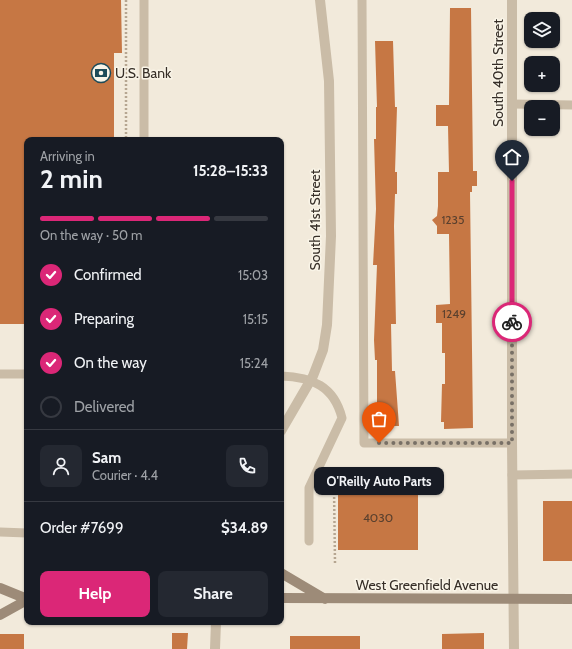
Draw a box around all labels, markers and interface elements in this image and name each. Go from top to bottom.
map controls [524,12,560,136]
button: layers [524,12,560,48]
street label: South 40th Street [489,19,507,127]
button: + [524,56,560,92]
bank icon: U.S. Bank [90,62,112,84]
place label: U.S. Bank [115,64,172,82]
button: − [524,100,560,136]
pin [495,140,529,181]
icon: home [501,146,523,168]
text: Arriving in [40,148,95,164]
text: 15:28–15:33 [193,162,268,180]
text: 2 min [40,163,103,195]
street label: South 41st Street [306,169,324,270]
house number: 1235 [441,212,465,227]
text: On the way · 50 m [40,227,142,243]
icon: check [40,264,62,286]
text: Confirmed [74,266,142,284]
text: 15:03 [238,267,268,283]
courier [492,302,532,342]
house number: 1249 [442,306,466,321]
icon: check [40,308,62,330]
text: Preparing [74,310,134,328]
text: 15:15 [243,311,268,327]
icon: bike [501,311,523,333]
icon: check [40,352,62,374]
text: On the way [74,354,147,372]
text: 15:24 [240,355,268,371]
text: Delivered [74,398,135,416]
pin [362,402,396,443]
icon: bag [368,408,390,430]
button: person [40,445,82,487]
button: phone [226,445,268,487]
text: Sam [92,449,121,467]
text: Courier · 4.4 [92,467,158,483]
callout: O'Reilly Auto Parts [314,467,444,495]
text: O'Reilly Auto Parts [327,473,431,489]
house number: 4030 [363,510,393,525]
text: Order #7699 [40,519,123,537]
text: $34.89 [221,519,268,537]
button: Help [40,571,150,617]
button: Share [158,571,268,617]
street label: West Greenfield Avenue [356,576,498,594]

